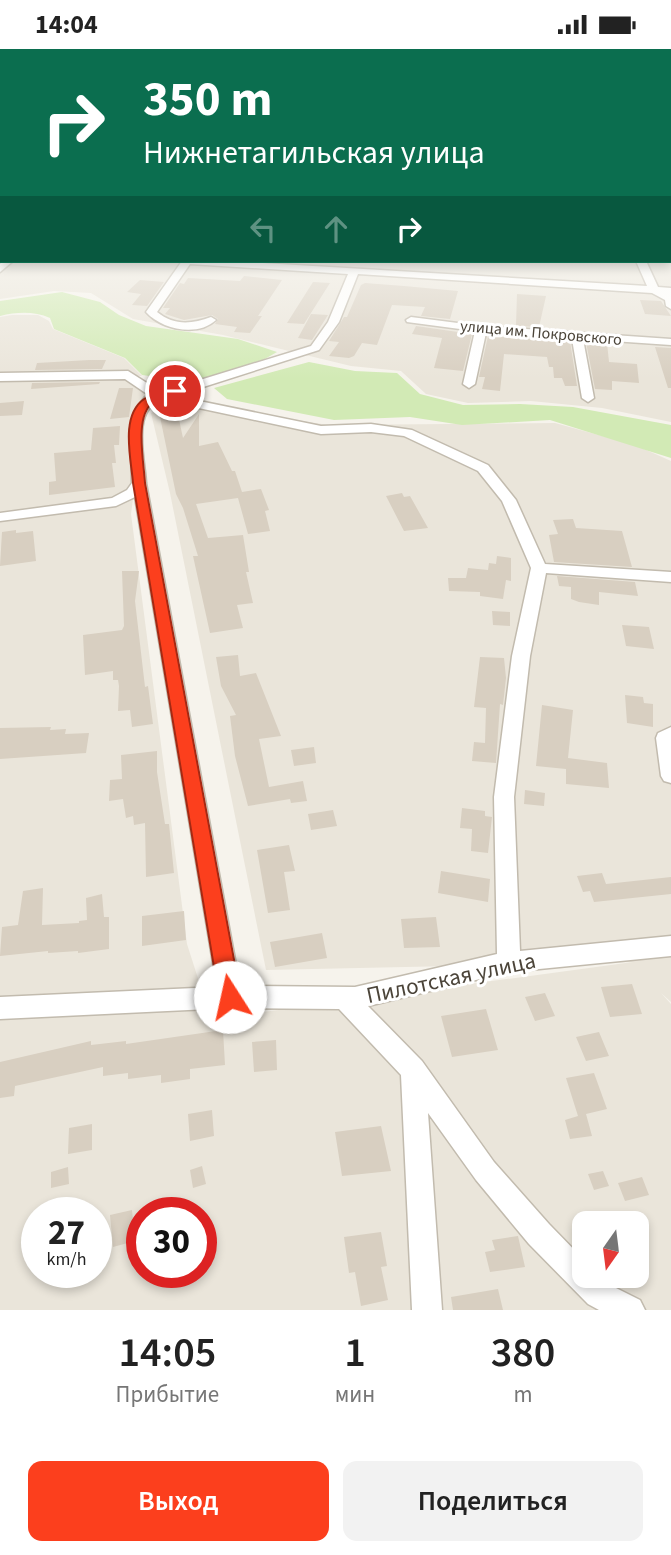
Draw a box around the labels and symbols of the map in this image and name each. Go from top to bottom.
street label: улица им. Покровского [459,315,623,351]
pin [145,361,205,421]
street label: Пилотская улица [363,944,539,1012]
position arrow [193,960,267,1034]
speed limit sign: 30 [126,1197,217,1288]
north arrow [572,1211,649,1288]

